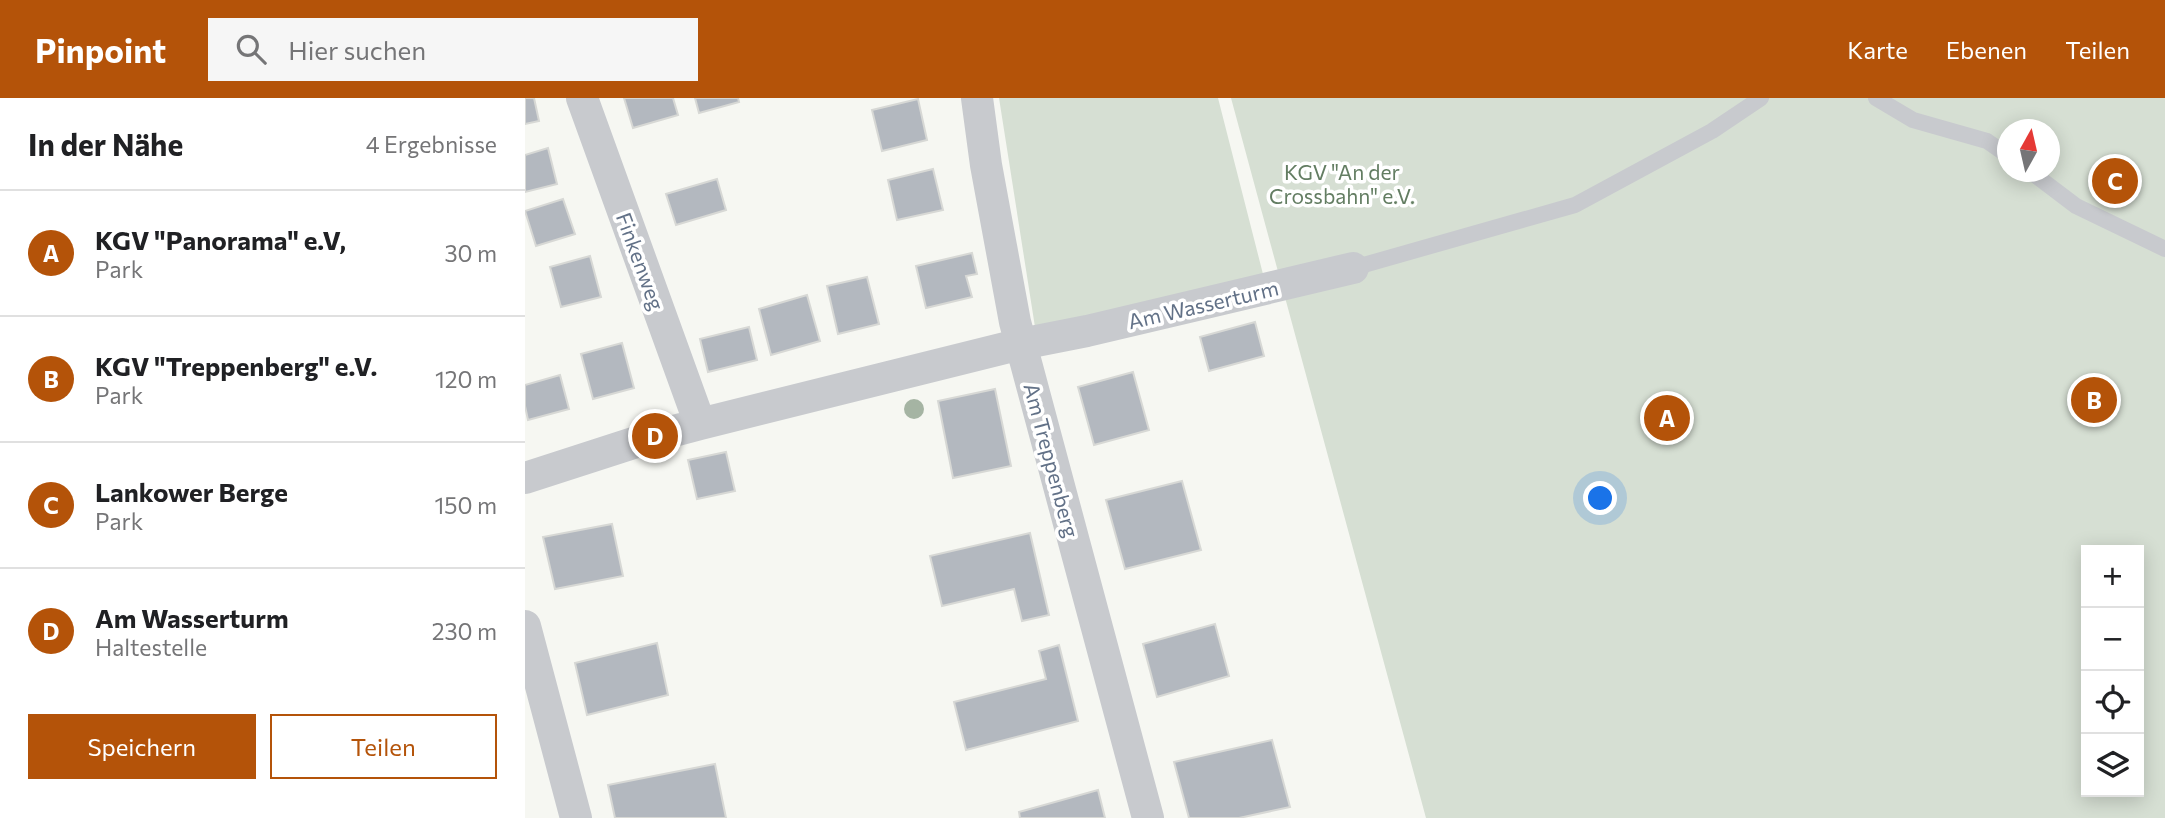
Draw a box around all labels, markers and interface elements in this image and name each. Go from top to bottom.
search box [208,18,698,81]
text: Pinpoint [35,29,166,70]
icon: search [232,30,270,68]
text: Hier suchen [288,34,426,65]
text: Karte [1847,35,1908,64]
text: Ebenen [1946,35,2027,64]
text: Teilen [2065,35,2130,64]
north arrow [1997,119,2060,182]
text: In der Nähe [28,125,183,162]
text: 4 Ergebnisse [366,130,497,158]
pin: C [2092,155,2138,207]
park label: KGV "An der Crossbahn" e.V. [1269,159,1415,208]
street label: Finkenweg [612,209,670,313]
text: KGV "Panorama" e.V, [95,224,346,255]
text: A [43,239,59,267]
text: 30 m [444,239,497,267]
text: Park [95,255,143,283]
street label: Am Wasserturm [1125,275,1281,333]
text: KGV "Treppenberg" e.V. [95,350,377,381]
text: B [43,365,59,393]
text: 120 m [435,365,497,393]
pin: B [2071,374,2117,426]
street label: Am Treppenberg [1019,380,1085,540]
text: Park [95,381,143,409]
pin: A [1644,392,1690,444]
pin: D [632,410,678,462]
text: Lankower Berge [95,476,288,507]
your location [1583,481,1617,515]
text: C [43,491,59,519]
text: 150 m [434,491,497,519]
text: Park [95,507,143,535]
map controls [2081,545,2144,797]
button: + [2081,545,2144,608]
text: Am Wasserturm [95,602,289,633]
button: − [2081,608,2144,671]
text: D [43,617,59,645]
text: 230 m [432,617,497,645]
text: Haltestelle [95,633,207,661]
button: locate [2081,671,2144,734]
button: Speichern [28,714,256,779]
button: Teilen [270,714,497,779]
button: layers [2081,734,2144,797]

